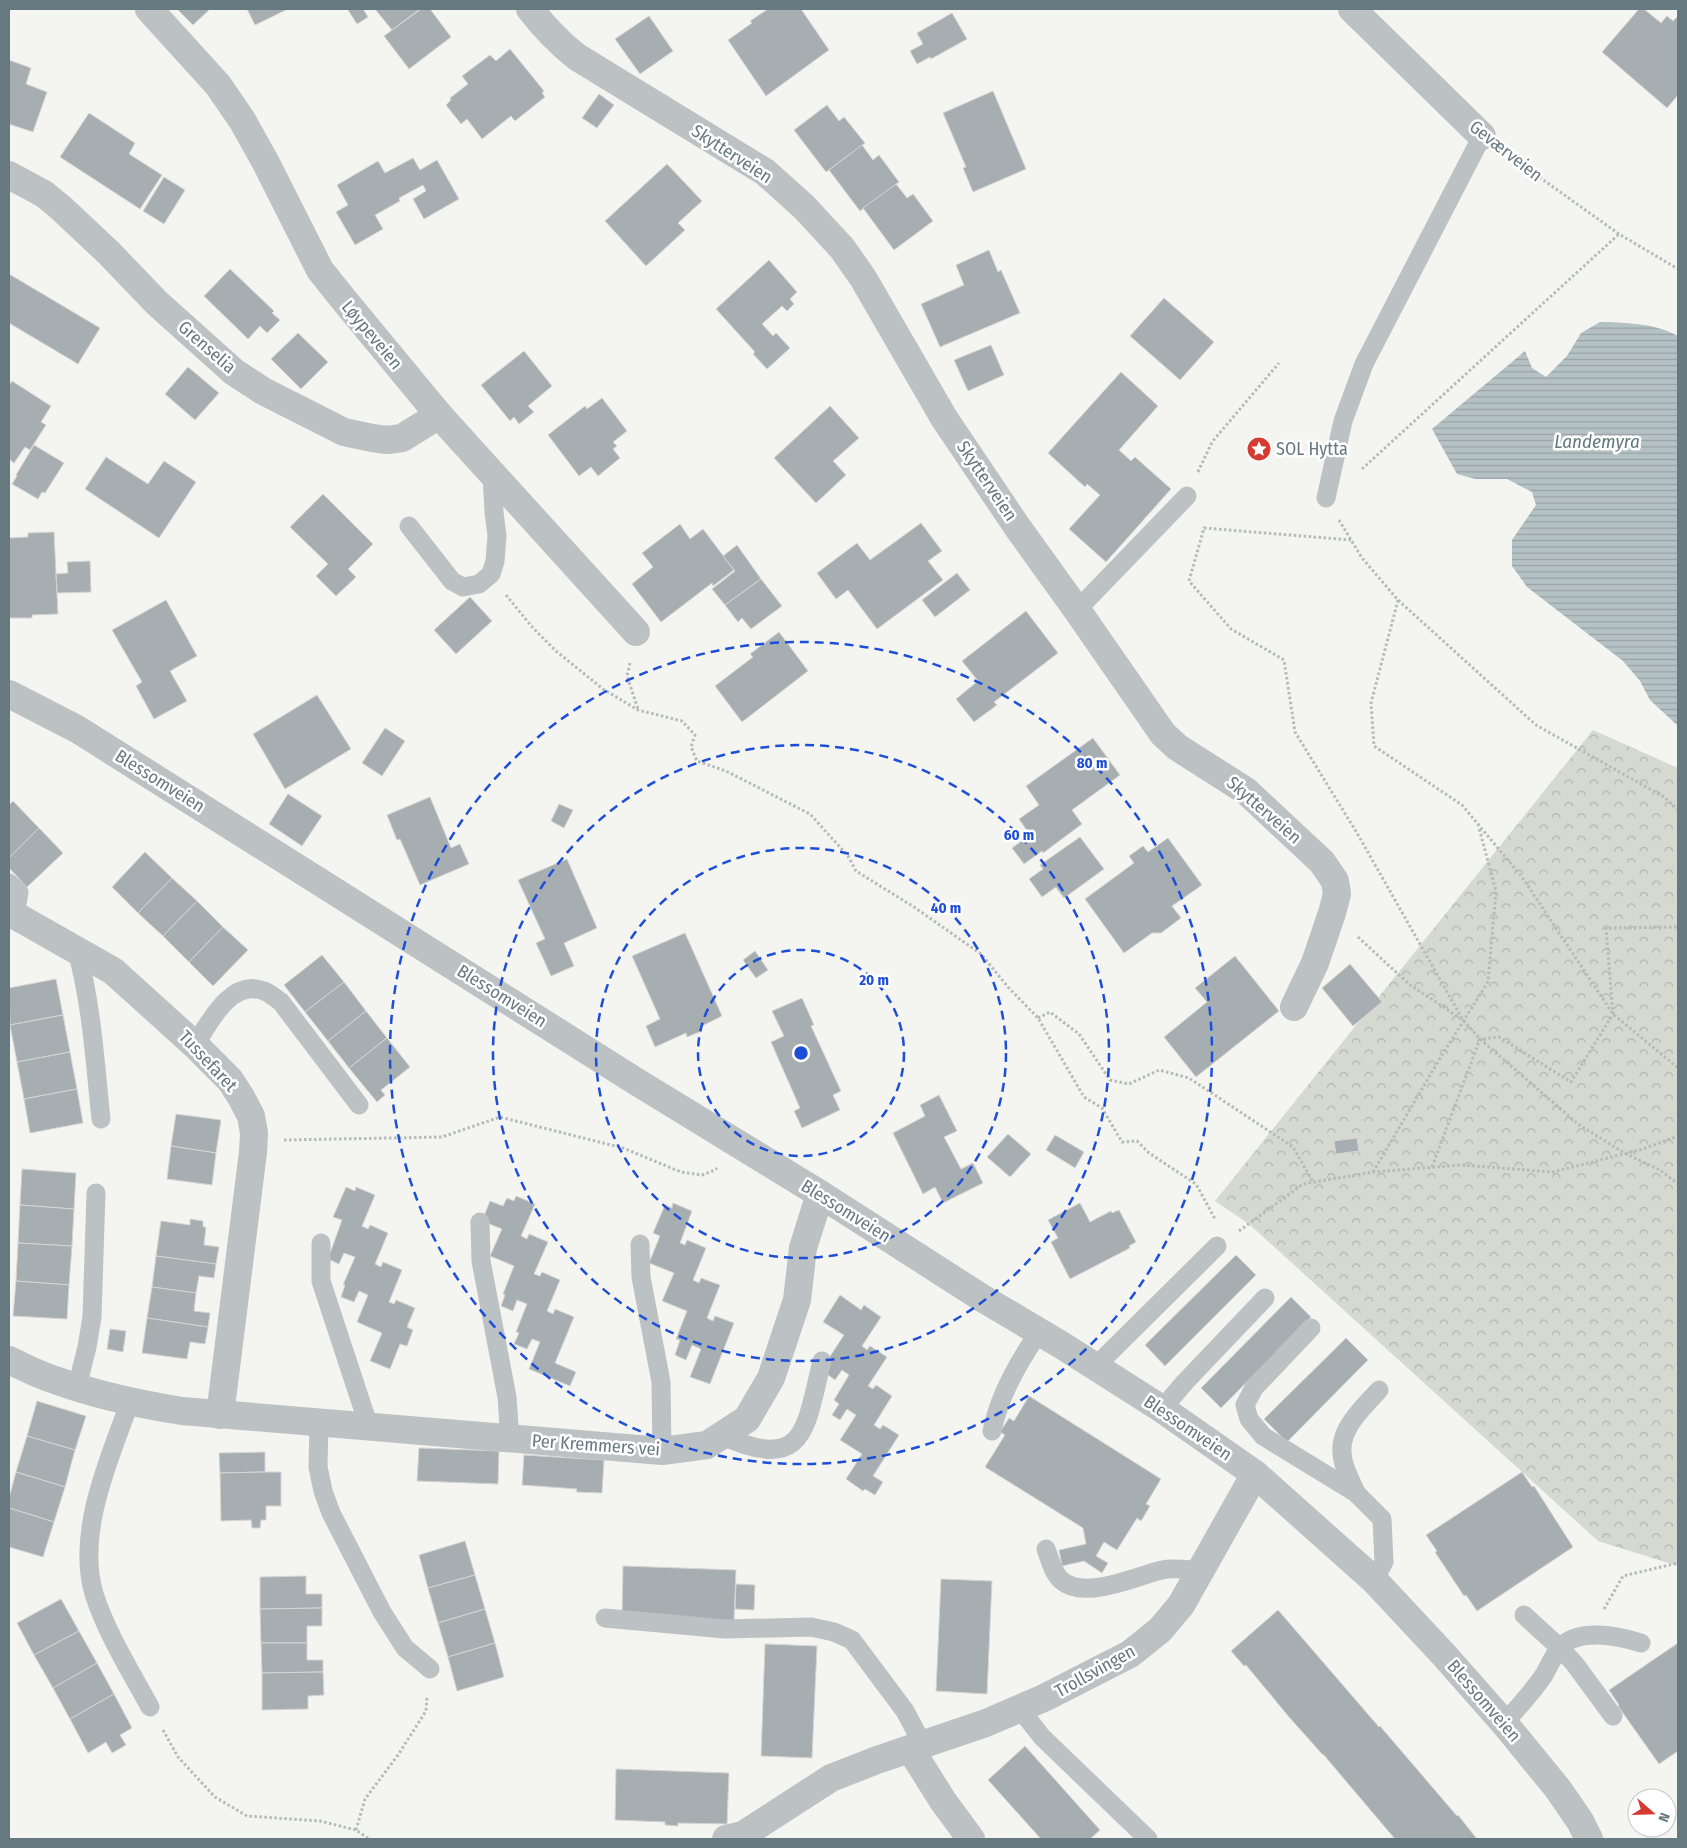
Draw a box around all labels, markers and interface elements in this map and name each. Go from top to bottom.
street label: Geværveien [1465,116,1547,186]
street label: Skytterveien [688,120,776,188]
street label: Løypeveien [337,296,407,374]
street label: Grenselia [174,316,240,378]
water label: Landemyra [1554,430,1640,453]
place icon: SOL Hytta [1246,436,1272,462]
street label: Skytterveien [952,437,1022,525]
place label: SOL Hytta [1276,438,1348,460]
street label: Blessomveien [111,745,209,817]
text: 80 m [1077,754,1107,772]
street label: Skytterveien [1222,772,1306,848]
text: 60 m [1004,826,1034,844]
text: 40 m [931,899,961,917]
street label: Blessomveien [453,960,551,1032]
text: 20 m [858,971,889,989]
street label: Tussefaret [174,1026,242,1096]
centre of rings [792,1044,810,1062]
street label: Blessomveien [797,1175,895,1247]
street label: Blessomveien [1140,1390,1236,1466]
street label: Per Kremmers vei [531,1430,661,1460]
street label: Trollsvingen [1051,1640,1139,1702]
street label: Blessomveien [1442,1655,1526,1747]
north arrow [1627,1788,1677,1838]
text: N [1654,1810,1673,1824]

